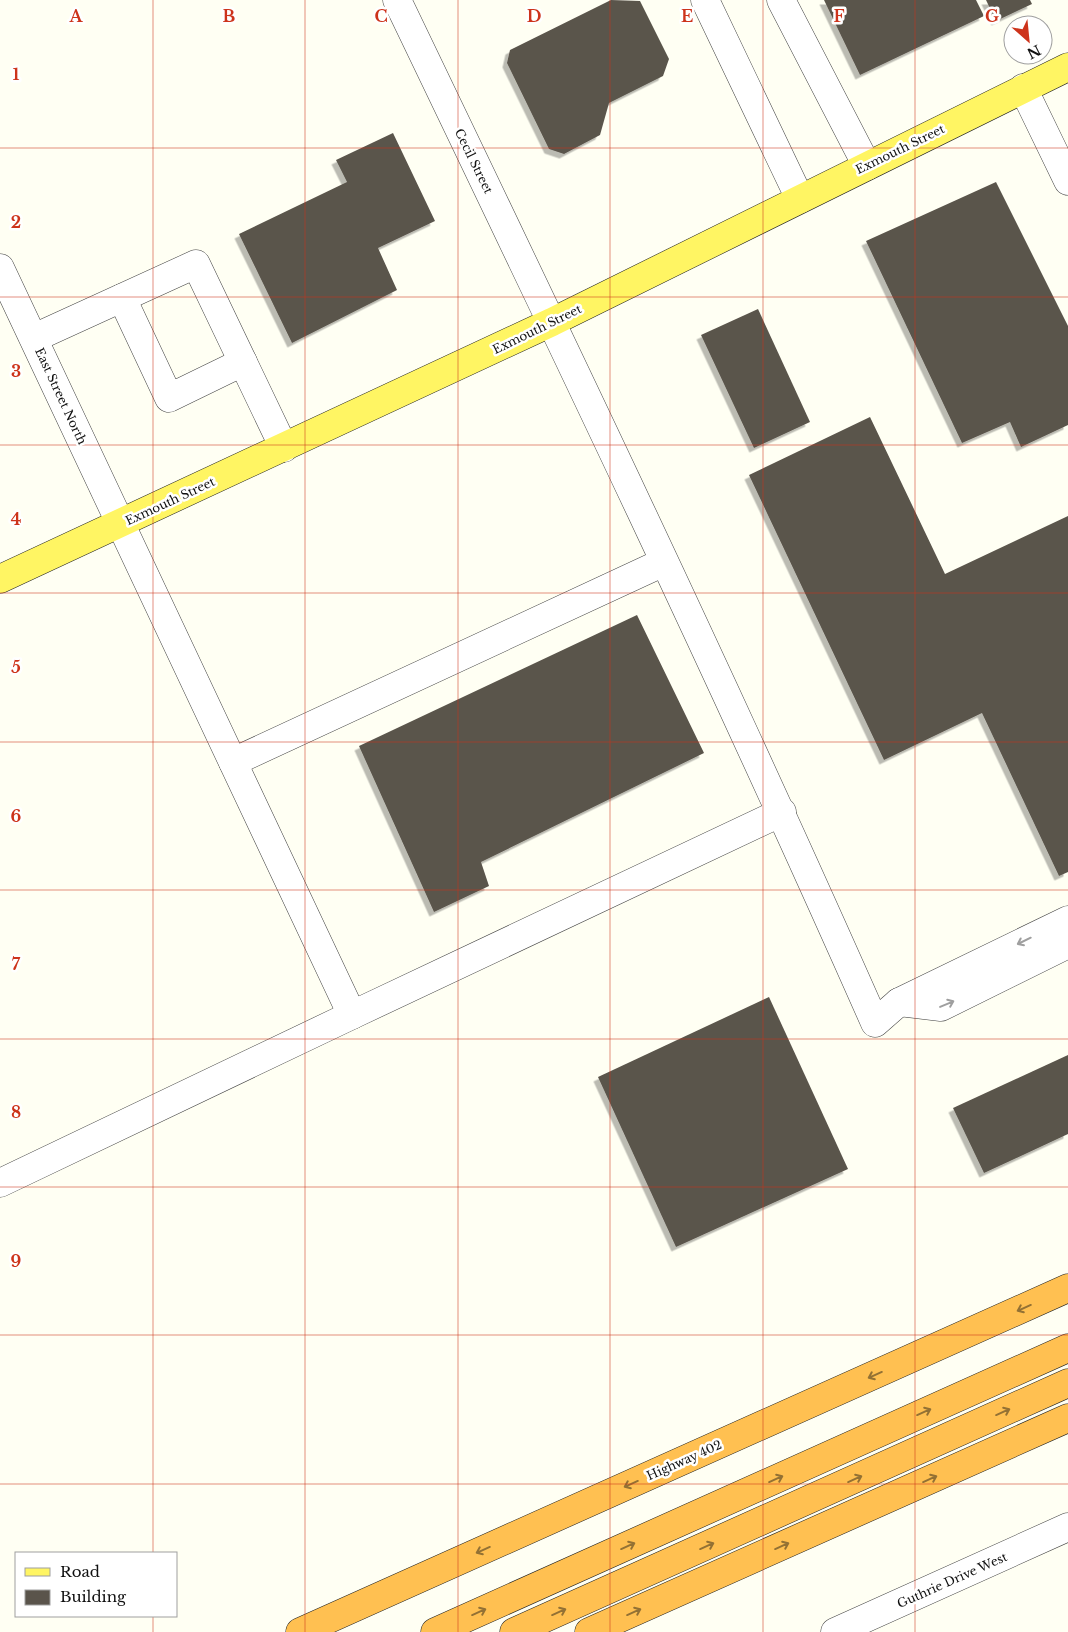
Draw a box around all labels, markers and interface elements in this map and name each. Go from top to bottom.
text: A [69,6,84,26]
text: B [223,6,236,26]
text: C [374,6,388,26]
text: D [527,6,541,26]
text: E [681,6,693,26]
text: F [833,6,845,26]
text: G [985,6,999,26]
north arrow [1003,15,1053,65]
text: N [1024,41,1044,63]
text: 1 [13,64,20,84]
street label: Exmouth Street [853,121,947,177]
street label: Cecil Street [452,126,496,196]
text: 2 [11,212,21,232]
street label: Exmouth Street [490,301,584,357]
street label: East Street North [32,345,90,447]
text: 3 [11,361,21,381]
street label: Exmouth Street [123,473,218,528]
text: 4 [11,509,21,529]
text: 5 [11,657,21,677]
text: 6 [11,806,22,826]
one-way arrow [1017,937,1032,946]
text: 7 [12,954,21,974]
one-way arrow [939,998,954,1008]
text: 8 [11,1102,21,1122]
text: 9 [11,1251,22,1271]
one-way arrow [1016,1304,1031,1314]
one-way arrow [868,1370,883,1380]
one-way arrow [916,1407,931,1417]
one-way arrow [995,1407,1010,1417]
street label: Highway 402 [644,1437,724,1483]
one-way arrow [768,1474,783,1483]
one-way arrow [847,1474,862,1483]
one-way arrow [922,1474,937,1484]
one-way arrow [624,1479,639,1489]
one-way arrow [620,1540,635,1550]
one-way arrow [699,1540,714,1550]
one-way arrow [774,1540,789,1550]
one-way arrow [476,1546,491,1556]
street label: Guthrie Drive West [895,1549,1010,1611]
legend [15,1552,178,1617]
text: Road [60,1562,100,1581]
text: Building [60,1587,127,1606]
one-way arrow [471,1607,486,1616]
one-way arrow [551,1607,566,1616]
one-way arrow [626,1607,641,1617]

